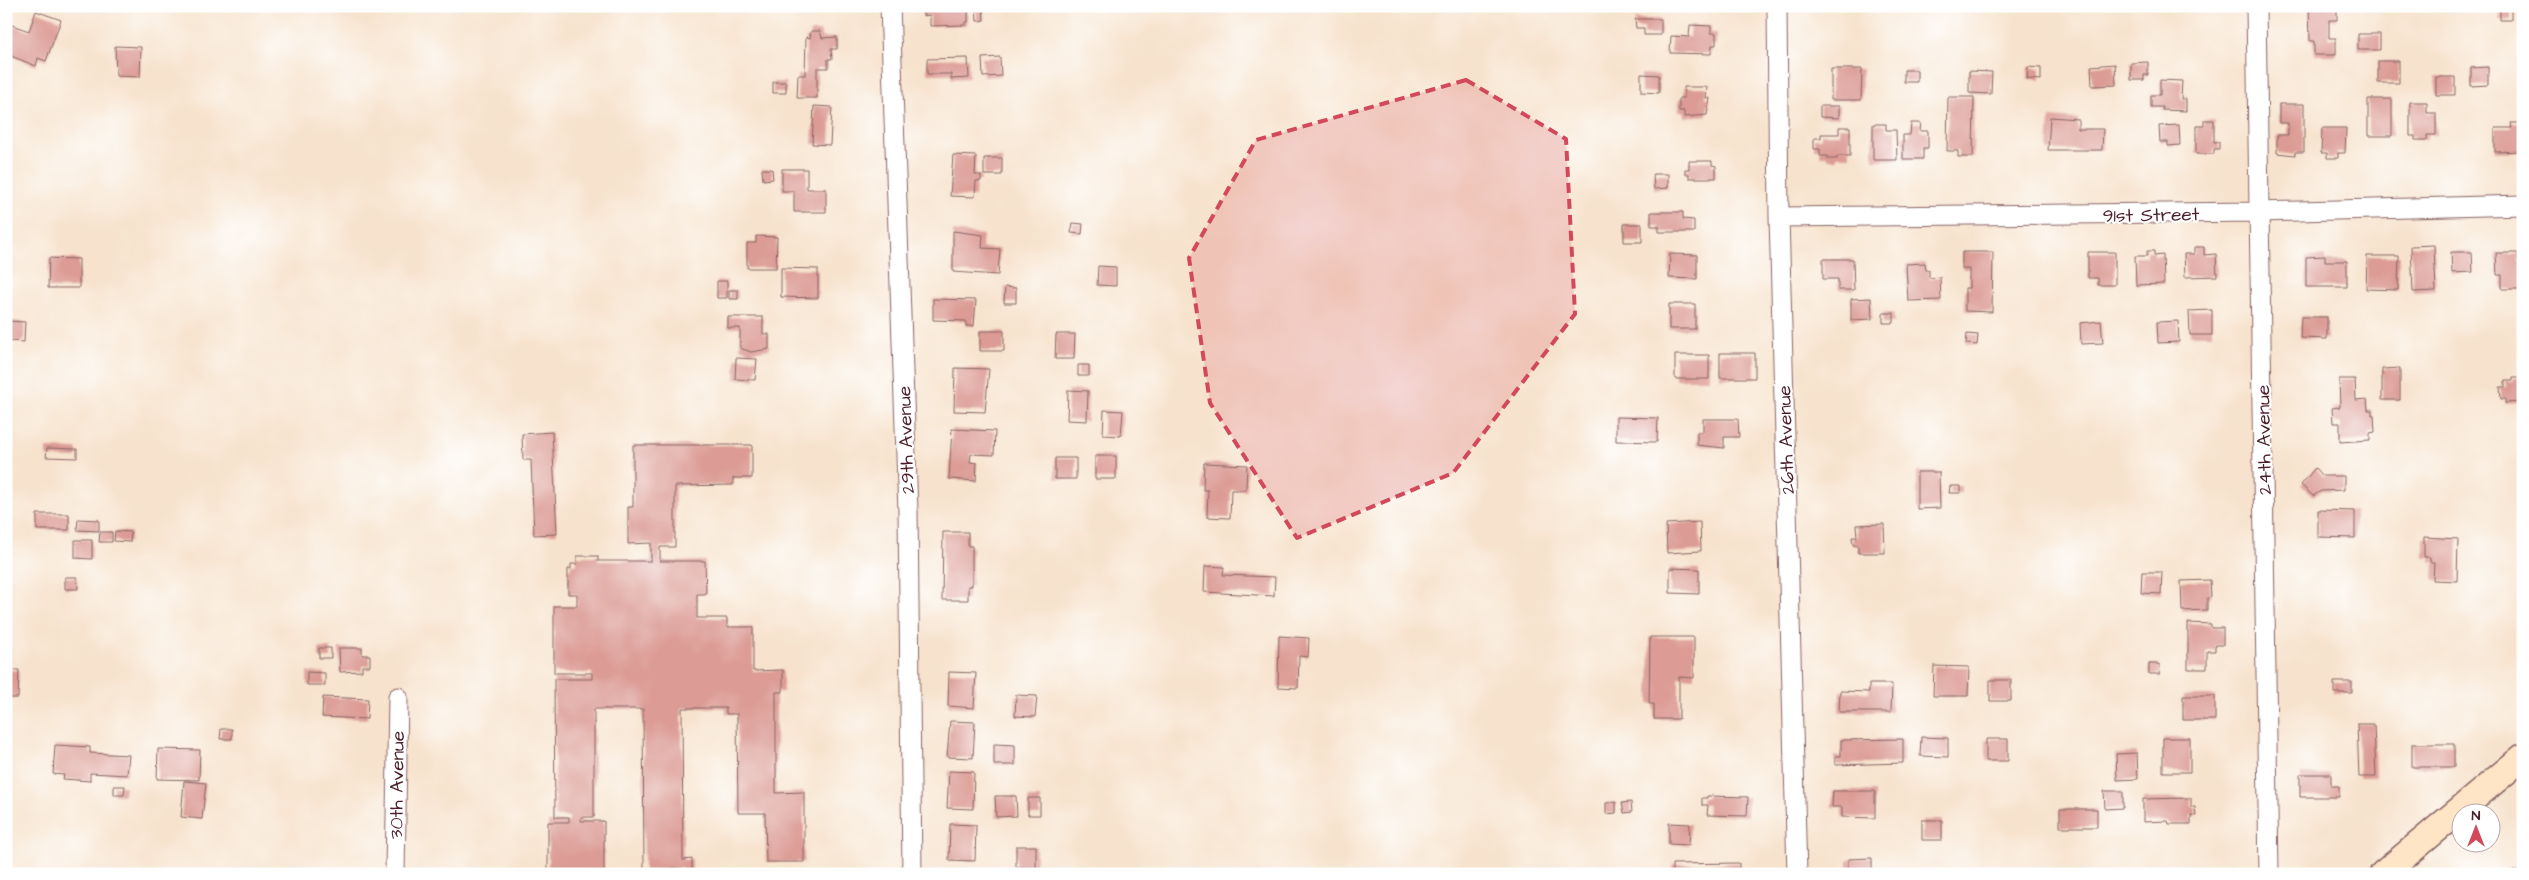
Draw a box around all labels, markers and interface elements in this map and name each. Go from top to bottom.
street label: 91st Street [2102,201,2200,230]
street label: 29th Avenue [891,385,922,494]
street label: 26th Avenue [1771,385,1802,495]
street label: 24th Avenue [2250,385,2279,495]
street label: 30th Avenue [383,731,412,839]
north arrow [2452,802,2502,852]
text: N [2472,806,2481,826]

